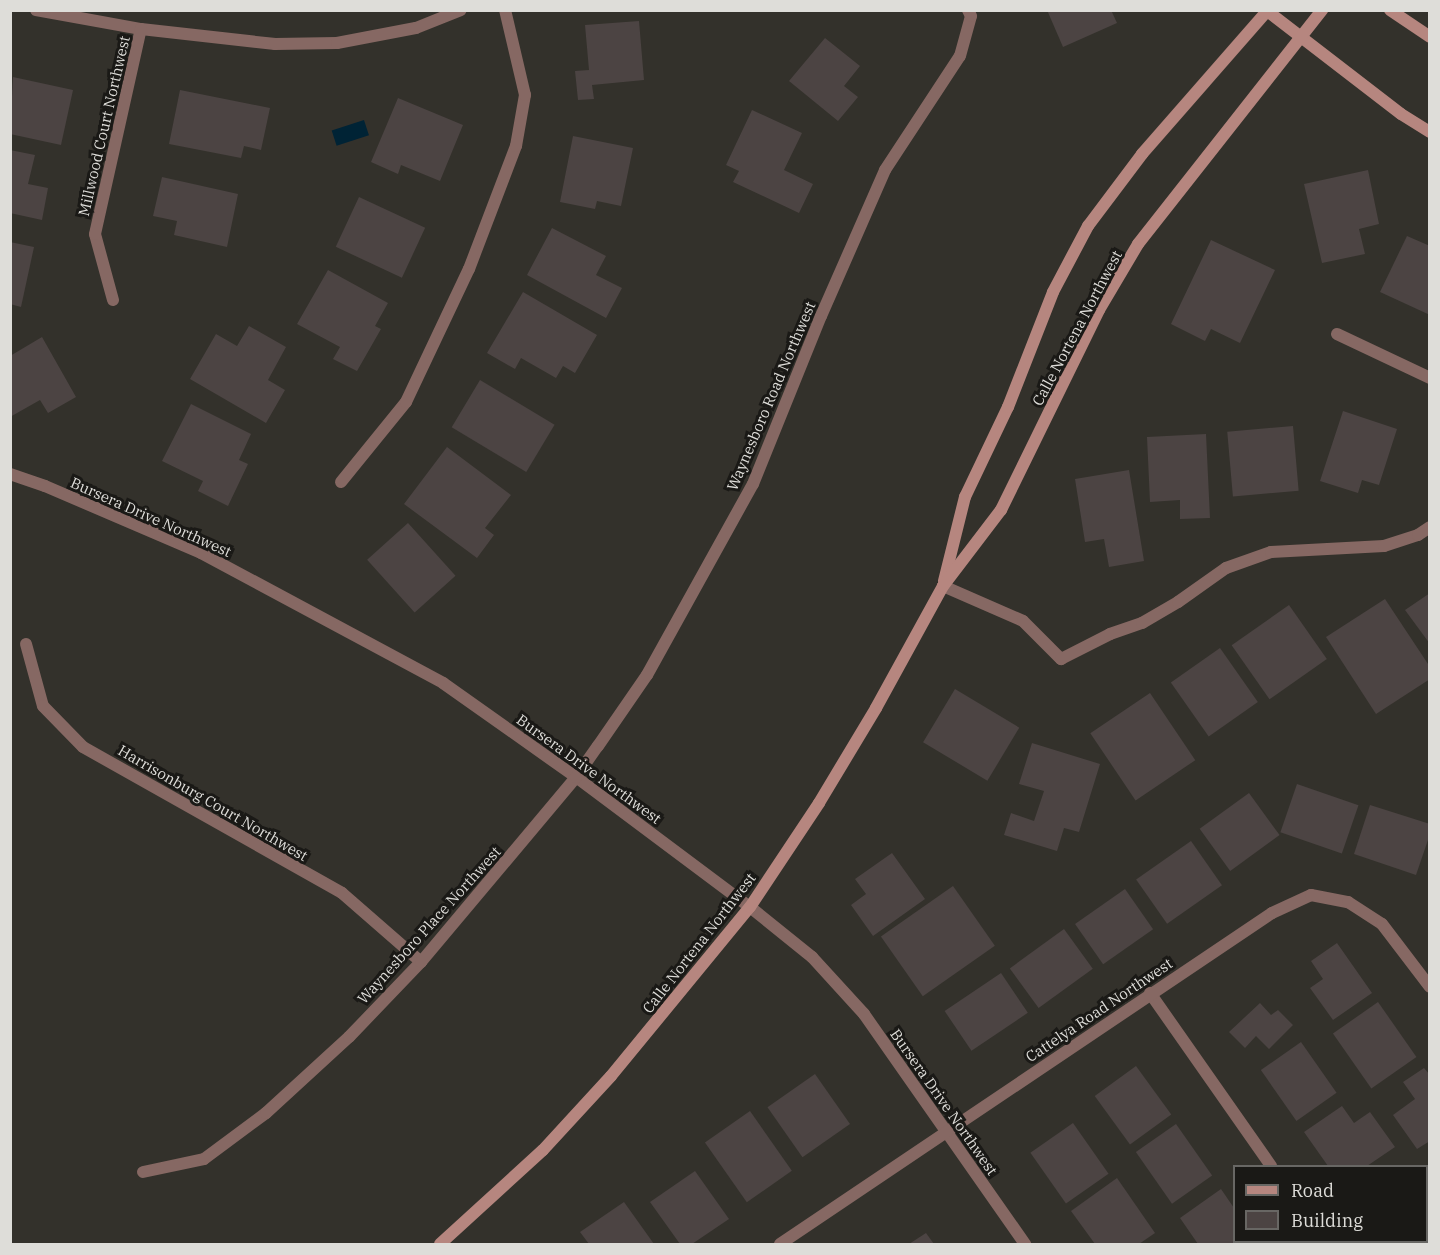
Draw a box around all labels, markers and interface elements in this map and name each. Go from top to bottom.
street label: Millwood Court Northwest [74,34,134,218]
street label: Calle Nortena Northwest [1028,247,1126,409]
street label: Waynesboro Road Northwest [723,299,819,493]
street label: Bursera Drive Northwest [68,473,234,561]
street label: Bursera Drive Northwest [513,710,665,828]
street label: Harrisonburg Court Northwest [115,741,311,865]
street label: Waynesboro Place Northwest [354,843,504,1007]
street label: Calle Nortena Northwest [639,869,759,1017]
street label: Cattelya Road Northwest [1022,954,1176,1066]
street label: Bursera Drive Northwest [887,1025,1001,1179]
legend [1233,1165,1428,1243]
text: Road [1291,1179,1334,1202]
text: Building [1291,1209,1363,1232]

